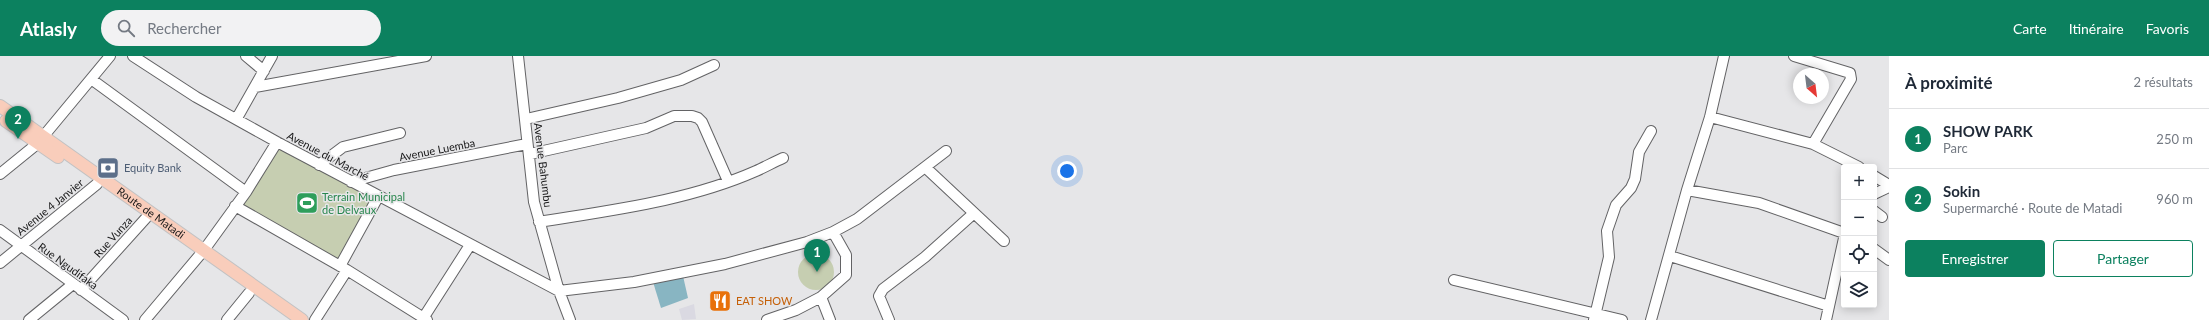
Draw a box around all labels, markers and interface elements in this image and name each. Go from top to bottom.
search box [101,10,381,46]
text: Atlasly [20,17,77,40]
icon: search [115,17,137,39]
text: Rechercher [147,19,222,37]
text: Carte [2013,20,2047,37]
text: Itinéraire [2069,20,2124,37]
text: Favoris [2146,20,2189,37]
north arrow [1793,68,1829,104]
text: À proximité [1905,72,1993,93]
text: 2 résultats [2134,74,2193,90]
pin: 2 [5,106,31,139]
street label: Avenue Bahumbu [532,122,555,208]
text: SHOW PARK [1943,122,2033,140]
street label: Avenue du Marché [285,128,372,183]
text: 1 [1914,131,1922,147]
text: 250 m [2156,131,2193,147]
street label: Avenue Luemba [398,136,476,163]
text: Parc [1943,140,1968,156]
bank icon: Equity Bank [95,155,121,181]
place label: Equity Bank [124,161,182,174]
your location [1057,161,1077,181]
map controls [1841,164,1877,308]
button: + [1841,164,1877,200]
street label: Avenue 4 Janvier [14,176,86,238]
text: Sokin [1943,182,1980,200]
street label: Route de Matadi [115,184,188,241]
sports icon: Terrain Municipal de Delvaux [294,190,320,216]
place label: Terrain Municipal de Delvaux [322,190,405,216]
text: 2 [1914,191,1922,207]
text: 960 m [2156,191,2193,207]
button: − [1841,200,1877,236]
text: Supermarché · Route de Matadi [1943,200,2122,216]
street label: Rue Vunza [91,214,134,260]
button: locate [1841,236,1877,272]
pin: 1 [804,239,830,272]
street label: Rue Ngudifaka [36,240,101,292]
button: Enregistrer [1905,240,2045,277]
button: Partager [2053,240,2193,277]
button: layers [1841,272,1877,308]
restaurant icon: EAT SHOW [707,288,733,314]
place label: EAT SHOW [736,294,793,307]

